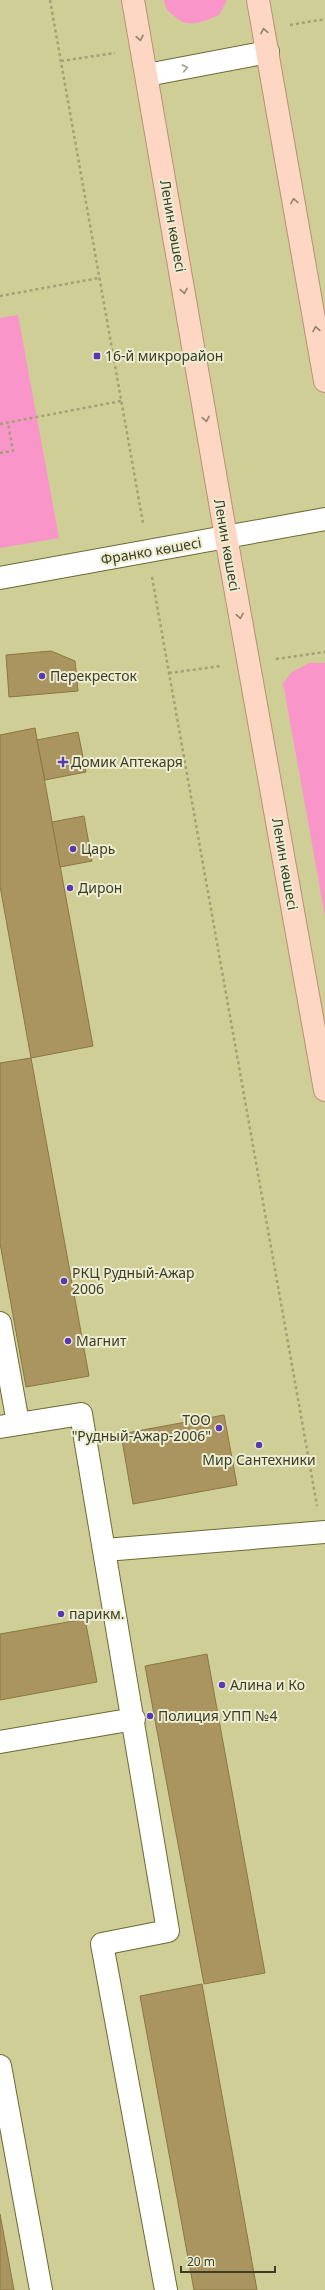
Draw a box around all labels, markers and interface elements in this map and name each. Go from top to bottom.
one-way arrow [260,28,269,34]
one-way arrow [135,35,144,42]
one-way arrow [182,64,188,72]
street label: Ленин көшесі [156,178,191,274]
one-way arrow [290,198,298,204]
one-way arrow [179,288,188,294]
one-way arrow [312,326,321,332]
place label: 16-й микрорайон [105,346,223,365]
marker: 16-й микрорайон [92,351,102,361]
one-way arrow [201,416,209,422]
street label: Ленин көшесі [210,497,245,593]
street label: Франко көшесі [99,532,203,569]
one-way arrow [235,613,244,619]
place label: Перекресток [50,666,137,685]
marker: Перекресток [37,671,47,681]
place label: Домик Аптекаря [71,752,183,771]
marker: Домик Аптекаря [58,757,68,767]
street label: Ленин көшесі [268,816,303,912]
place label: Царь [81,839,115,858]
marker: Царь [68,844,78,854]
place label: Дирон [78,878,122,897]
marker: Дирон [65,883,75,893]
place label: РКЦ Рудный-Ажар 2006 [72,1263,195,1298]
marker: РКЦ Рудный-Ажар 2006 [59,1276,69,1286]
place label: Магнит [76,1331,127,1350]
marker: Магнит [63,1336,73,1346]
place label: ТОО "Рудный-Ажар-2006" [72,1410,211,1445]
marker: ТОО "Рудный-Ажар-2006" [214,1423,224,1433]
marker: Мир Сантехники [254,1440,264,1450]
place label: Мир Сантехники [202,1450,316,1469]
place label: парикм. [69,1604,124,1623]
marker: парикм. [56,1609,66,1619]
place label: Алина и Ко [230,1675,305,1694]
marker: Алина и Ко [217,1680,227,1690]
place label: Полиция УПП №4 [158,1706,278,1725]
marker: Полиция УПП №4 [145,1711,155,1721]
scale bar [181,2248,275,2274]
text: 20 m [187,2253,215,2270]

